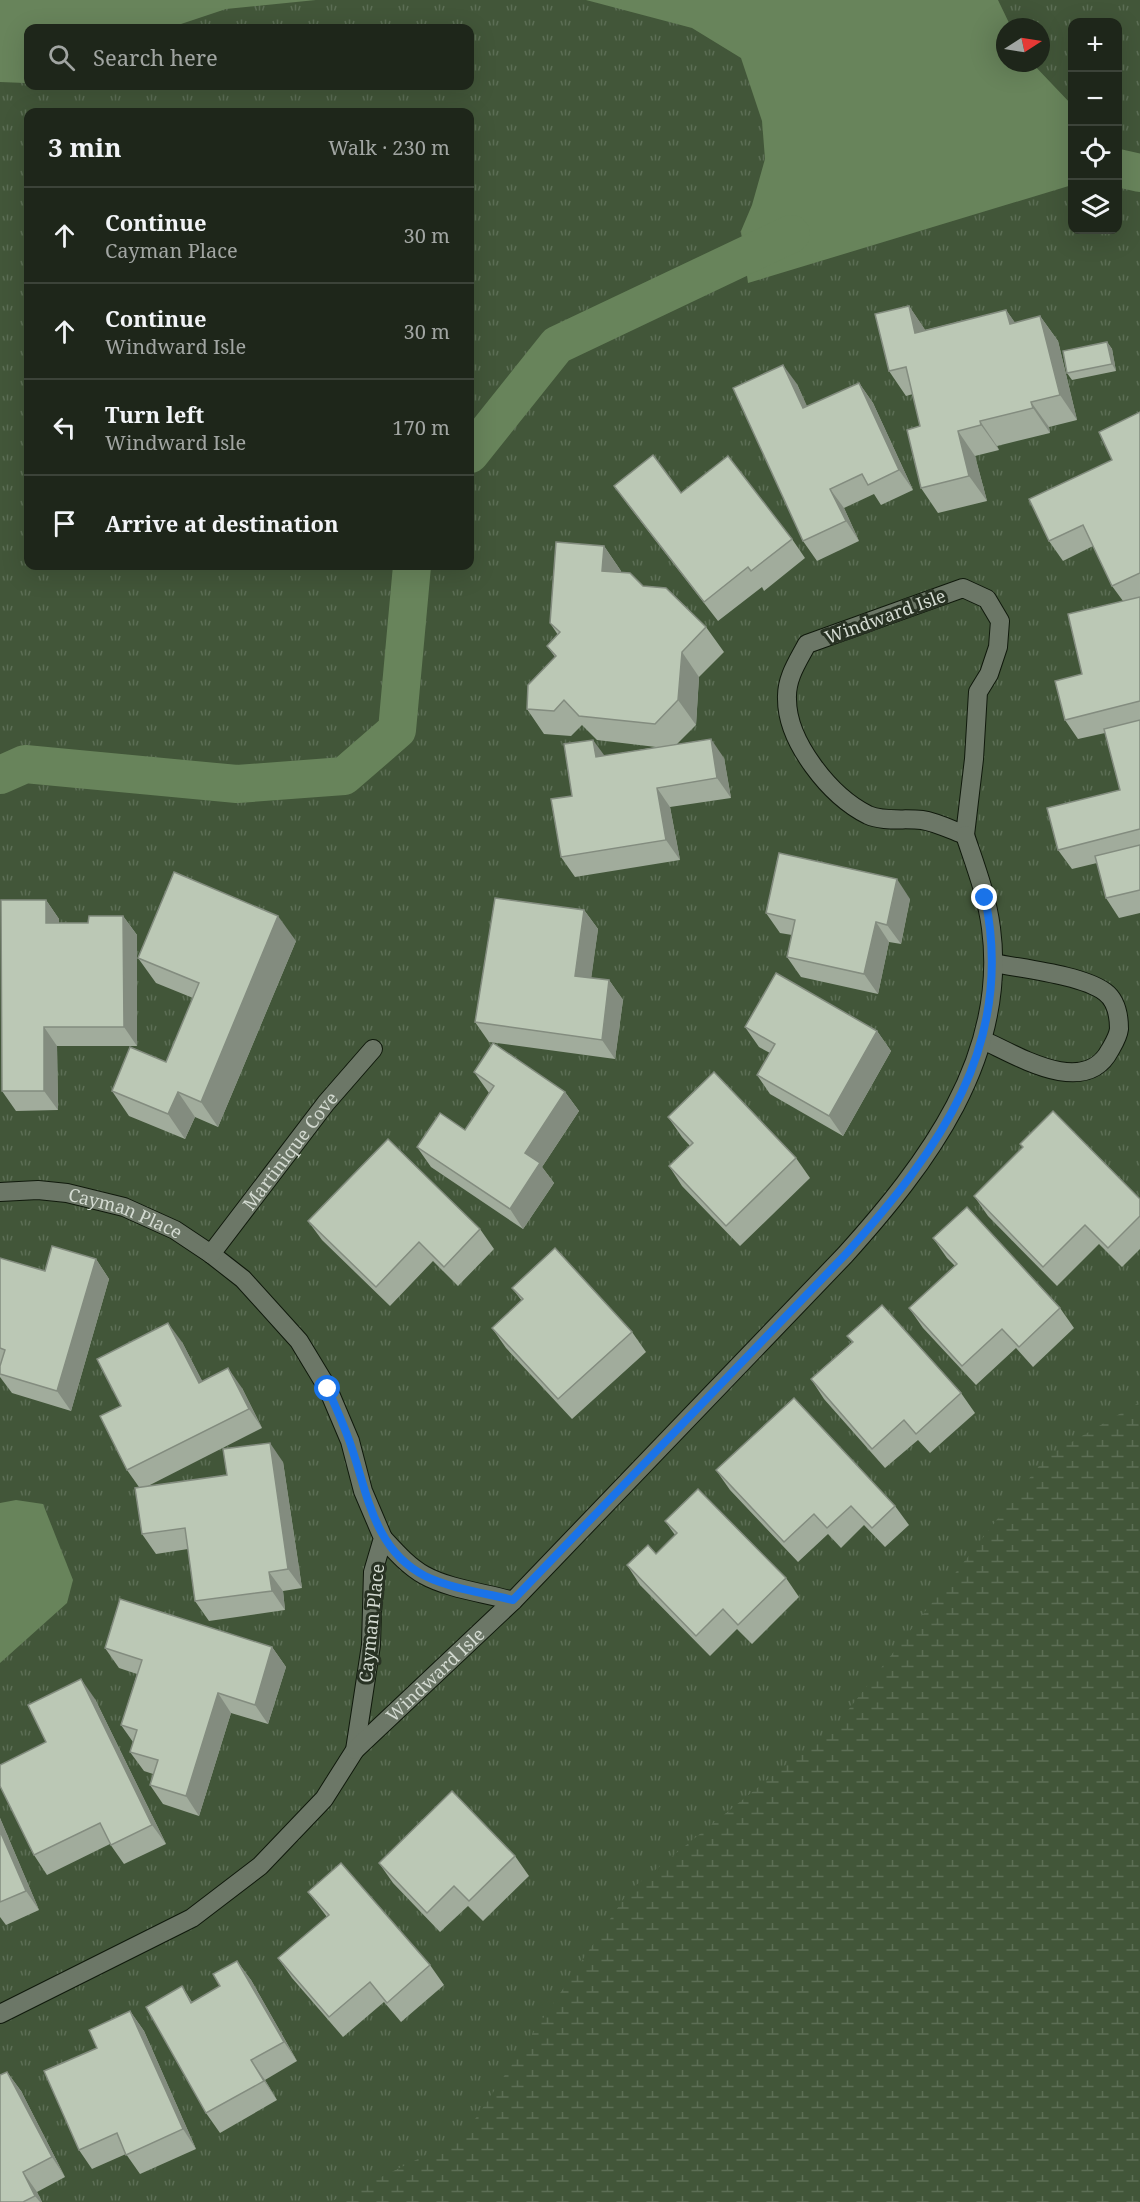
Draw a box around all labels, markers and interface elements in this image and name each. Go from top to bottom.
north arrow [996,18,1050,72]
map controls [1068,18,1122,234]
button: + [1068,18,1122,72]
search box [24,24,474,90]
icon: search [45,41,78,74]
text: Search here [93,42,218,72]
button: − [1068,72,1122,126]
button: locate [1068,126,1122,180]
text: 3 min [48,129,122,165]
text: Walk · 230 m [328,134,450,161]
button: layers [1068,180,1122,234]
text: Continue [105,207,207,237]
icon: ahead [48,219,81,252]
text: 30 m [404,222,450,249]
text: Cayman Place [105,237,238,264]
text: Continue [105,303,207,333]
icon: ahead [48,315,81,348]
text: 30 m [404,318,450,345]
text: Windward Isle [105,333,246,360]
text: Turn left [105,399,204,429]
icon: left [48,411,81,444]
text: 170 m [392,414,450,441]
text: Windward Isle [105,429,246,456]
icon: arrive [48,507,81,540]
text: Arrive at destination [105,508,339,538]
street label: Windward Isle [821,583,949,649]
route end [971,884,997,910]
street label: Martinique Cove [237,1086,343,1215]
street label: Cayman Place [66,1182,187,1244]
route start [314,1375,340,1401]
street label: Cayman Place [353,1562,389,1684]
street label: Windward Isle [381,1622,490,1727]

